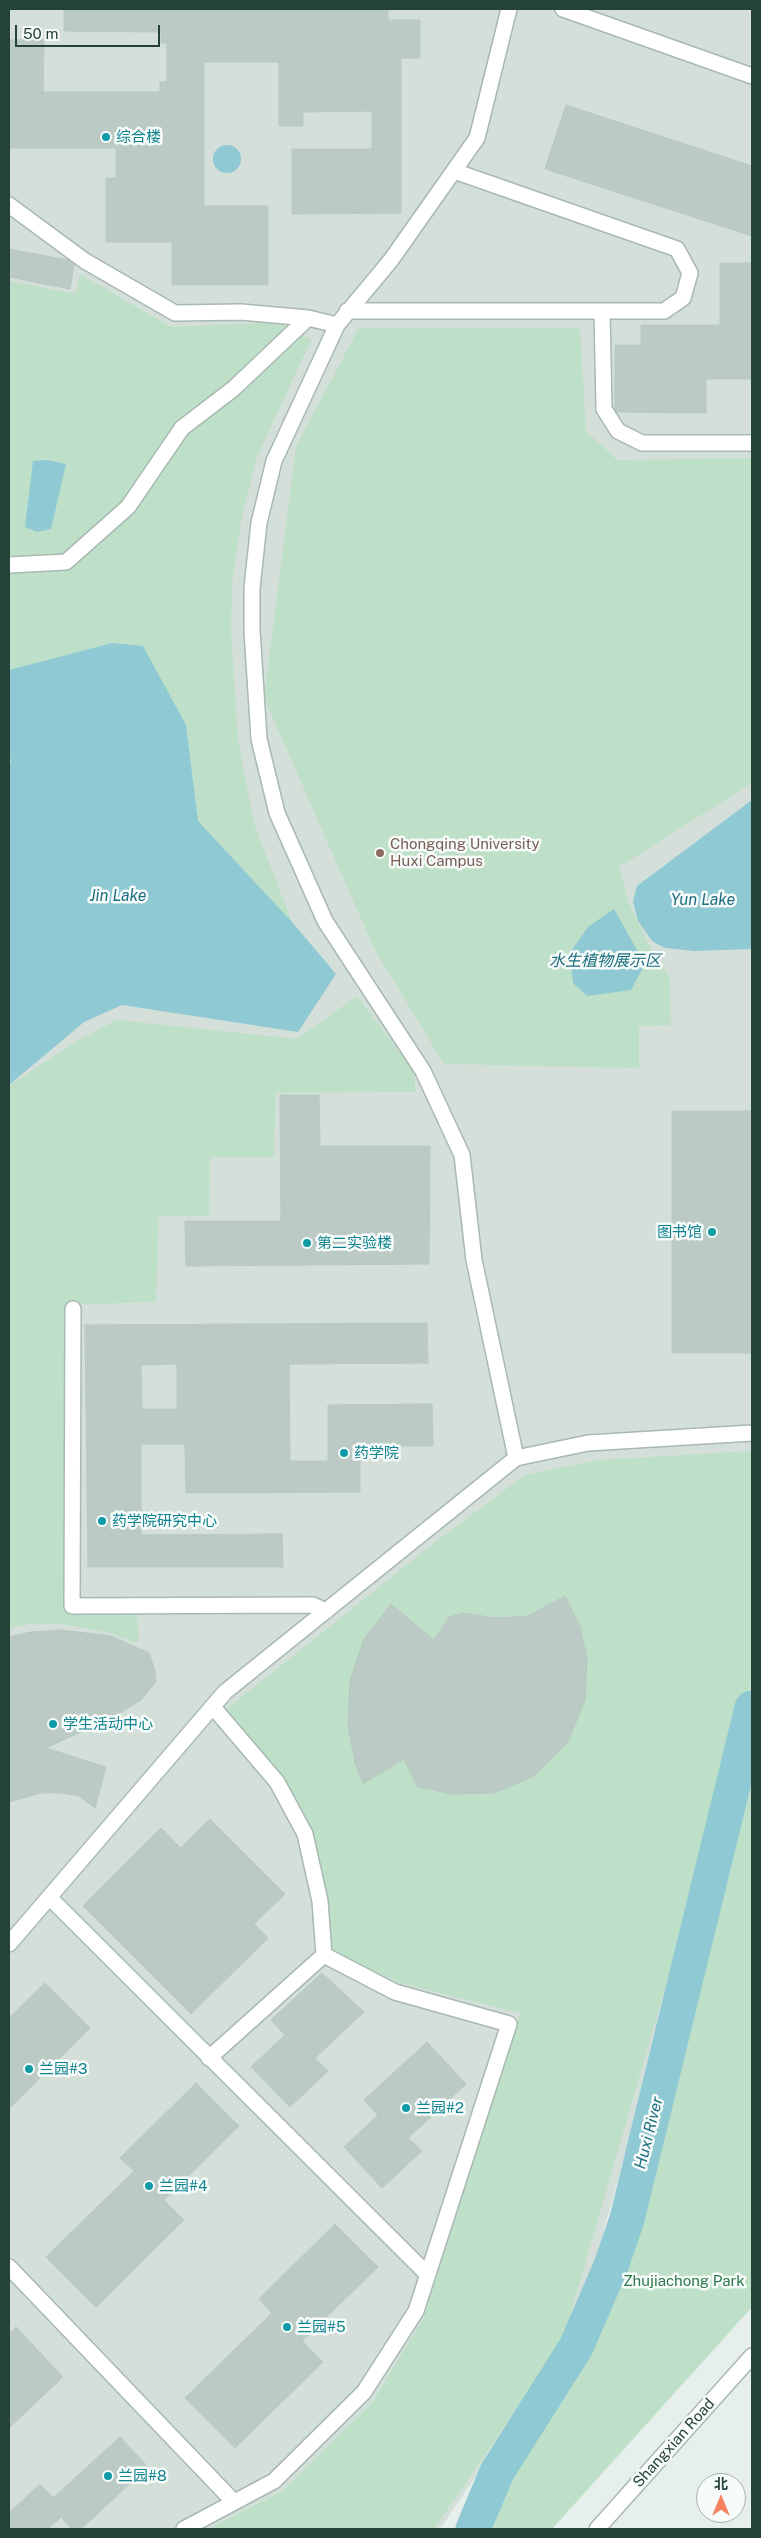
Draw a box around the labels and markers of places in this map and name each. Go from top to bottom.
place label: 综合楼 [116,128,161,146]
marker: 综合楼 [100,131,112,143]
place label: Chongqing University Huxi Campus [390,835,539,870]
marker: Chongqing University Huxi Campus [374,847,386,859]
place label: 图书馆 [657,1223,702,1241]
marker: 图书馆 [706,1226,718,1238]
place label: 第二实验楼 [317,1234,392,1252]
marker: 第二实验楼 [301,1237,313,1249]
place label: 药学院 [354,1444,399,1462]
marker: 药学院 [338,1447,350,1459]
place label: 药学院研究中心 [112,1512,217,1530]
marker: 药学院研究中心 [96,1515,108,1527]
place label: 学生活动中心 [63,1715,153,1733]
marker: 学生活动中心 [47,1718,59,1730]
place label: 兰园#3 [39,2060,87,2078]
marker: 兰园#3 [23,2063,35,2075]
place label: 兰园#2 [416,2099,464,2117]
marker: 兰园#2 [400,2102,412,2114]
place label: 兰园#4 [159,2177,207,2195]
marker: 兰园#4 [143,2180,155,2192]
place label: 兰园#5 [297,2318,346,2336]
marker: 兰园#5 [281,2321,293,2333]
place label: 兰园#8 [118,2467,167,2485]
marker: 兰园#8 [102,2470,114,2482]

